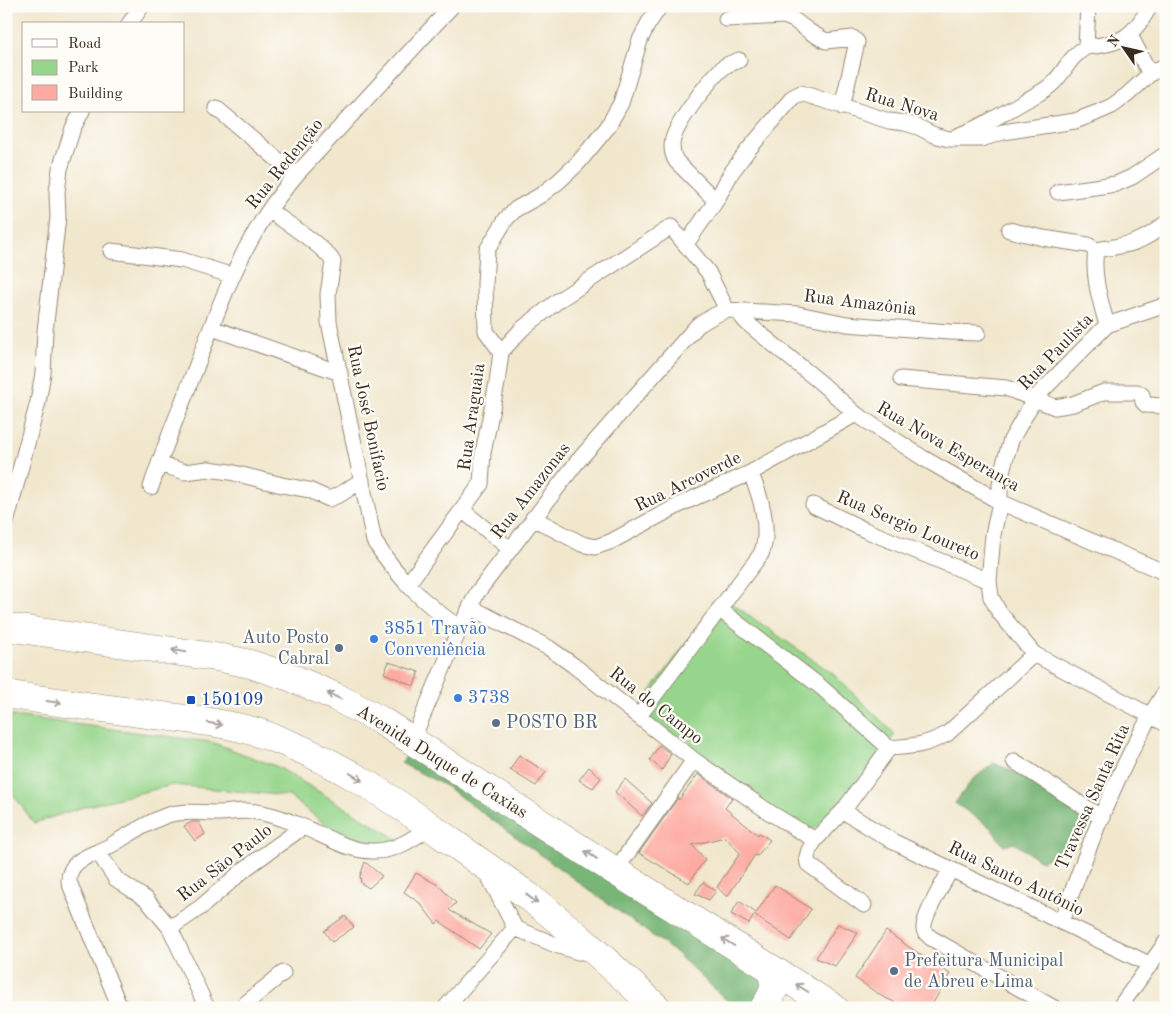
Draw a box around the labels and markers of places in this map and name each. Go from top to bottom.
place label: 3851 Travão Conveniência [384,620,487,659]
place label: Auto Posto Cabral [242,629,329,668]
marker: 3851 Travão Conveniência [368,633,380,645]
marker: Auto Posto Cabral [333,642,345,654]
place label: 3738 [468,689,510,707]
place label: 150109 [201,691,264,709]
marker: 3738 [452,692,464,704]
marker: 150109 [185,694,197,706]
place label: POSTO BR [506,714,598,732]
marker: POSTO BR [490,717,502,729]
place label: Prefeitura Municipal de Abreu e Lima [904,952,1063,991]
marker: Prefeitura Municipal de Abreu e Lima [888,965,900,977]

